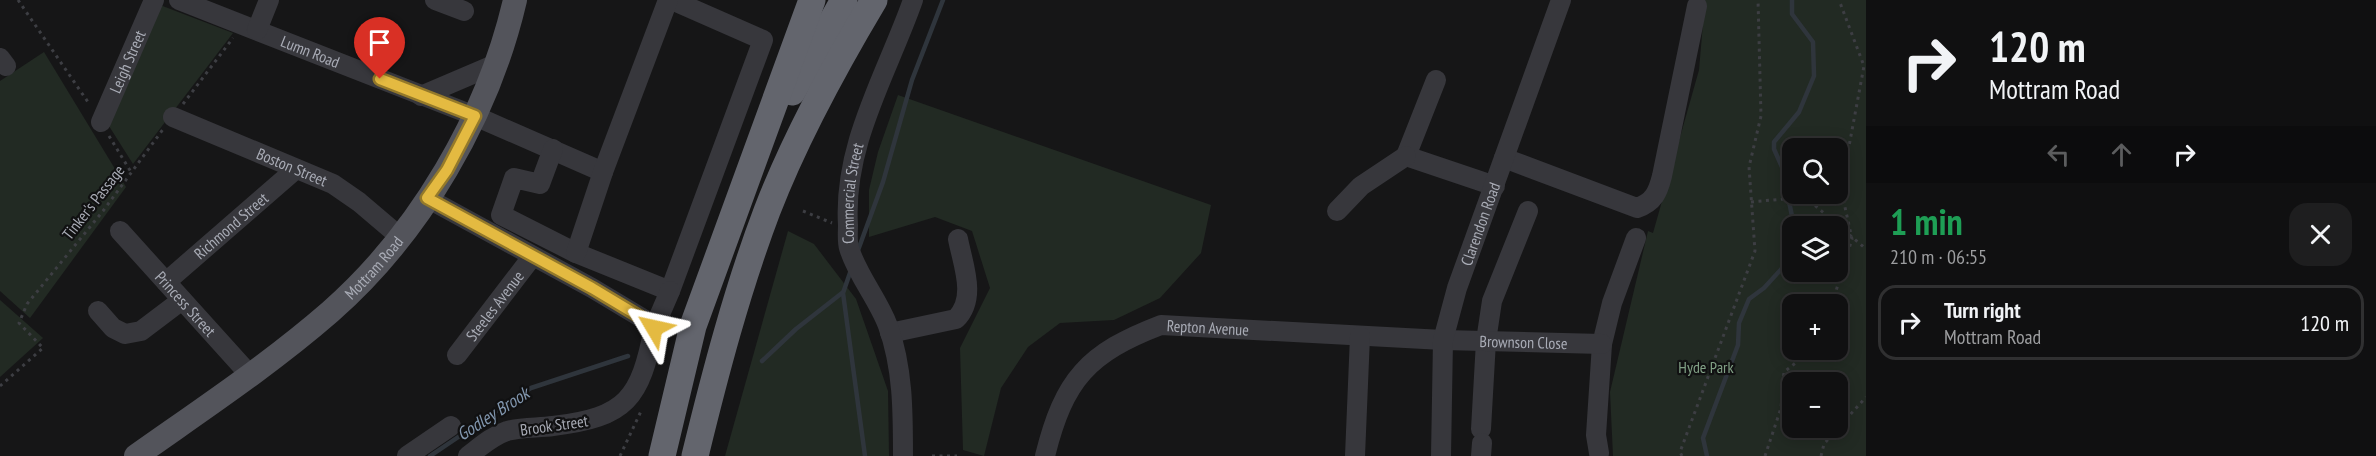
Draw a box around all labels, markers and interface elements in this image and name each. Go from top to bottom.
pin [354,17,405,79]
text: 120 m [1989,19,2086,74]
icon: right [1890,24,1968,102]
street label: Leigh Street [105,26,150,96]
icon: arrive [363,26,396,59]
street label: Lumn Road [278,31,343,72]
text: Mottram Road [1989,72,2120,106]
map controls [1782,138,1848,438]
button: search [1782,138,1848,204]
icon: left [2042,138,2075,171]
icon: ahead [2105,138,2138,171]
icon: right [2168,138,2201,171]
street label: Commercial Street [838,140,868,244]
street label: Boston Street [254,143,331,191]
street label: Tinker's Passage [58,161,128,243]
street label: Clarendon Road [1456,179,1504,268]
street label: Richmond Street [190,188,273,263]
text: 1 min [1890,198,1963,245]
button: close [2289,203,2352,266]
button: layers [1782,216,1848,282]
street label: Mottram Road [340,232,407,303]
text: 210 m · 06:55 [1890,244,1987,270]
street label: Princess Street [151,267,221,341]
street label: Steeles Avenue [461,267,528,345]
button: + [1782,294,1848,360]
position arrow [622,296,686,360]
text: Turn right [1944,296,2021,324]
icon: right [1893,306,1926,339]
text: 120 m [2300,309,2349,337]
street label: Repton Avenue [1166,315,1249,340]
text: Mottram Road [1944,324,2041,350]
street label: Brownson Close [1479,331,1568,353]
park label: Hyde Park [1678,357,1734,377]
button: − [1782,372,1848,438]
water label: Godley Brook [452,381,535,445]
street label: Brook Street [519,410,590,440]

